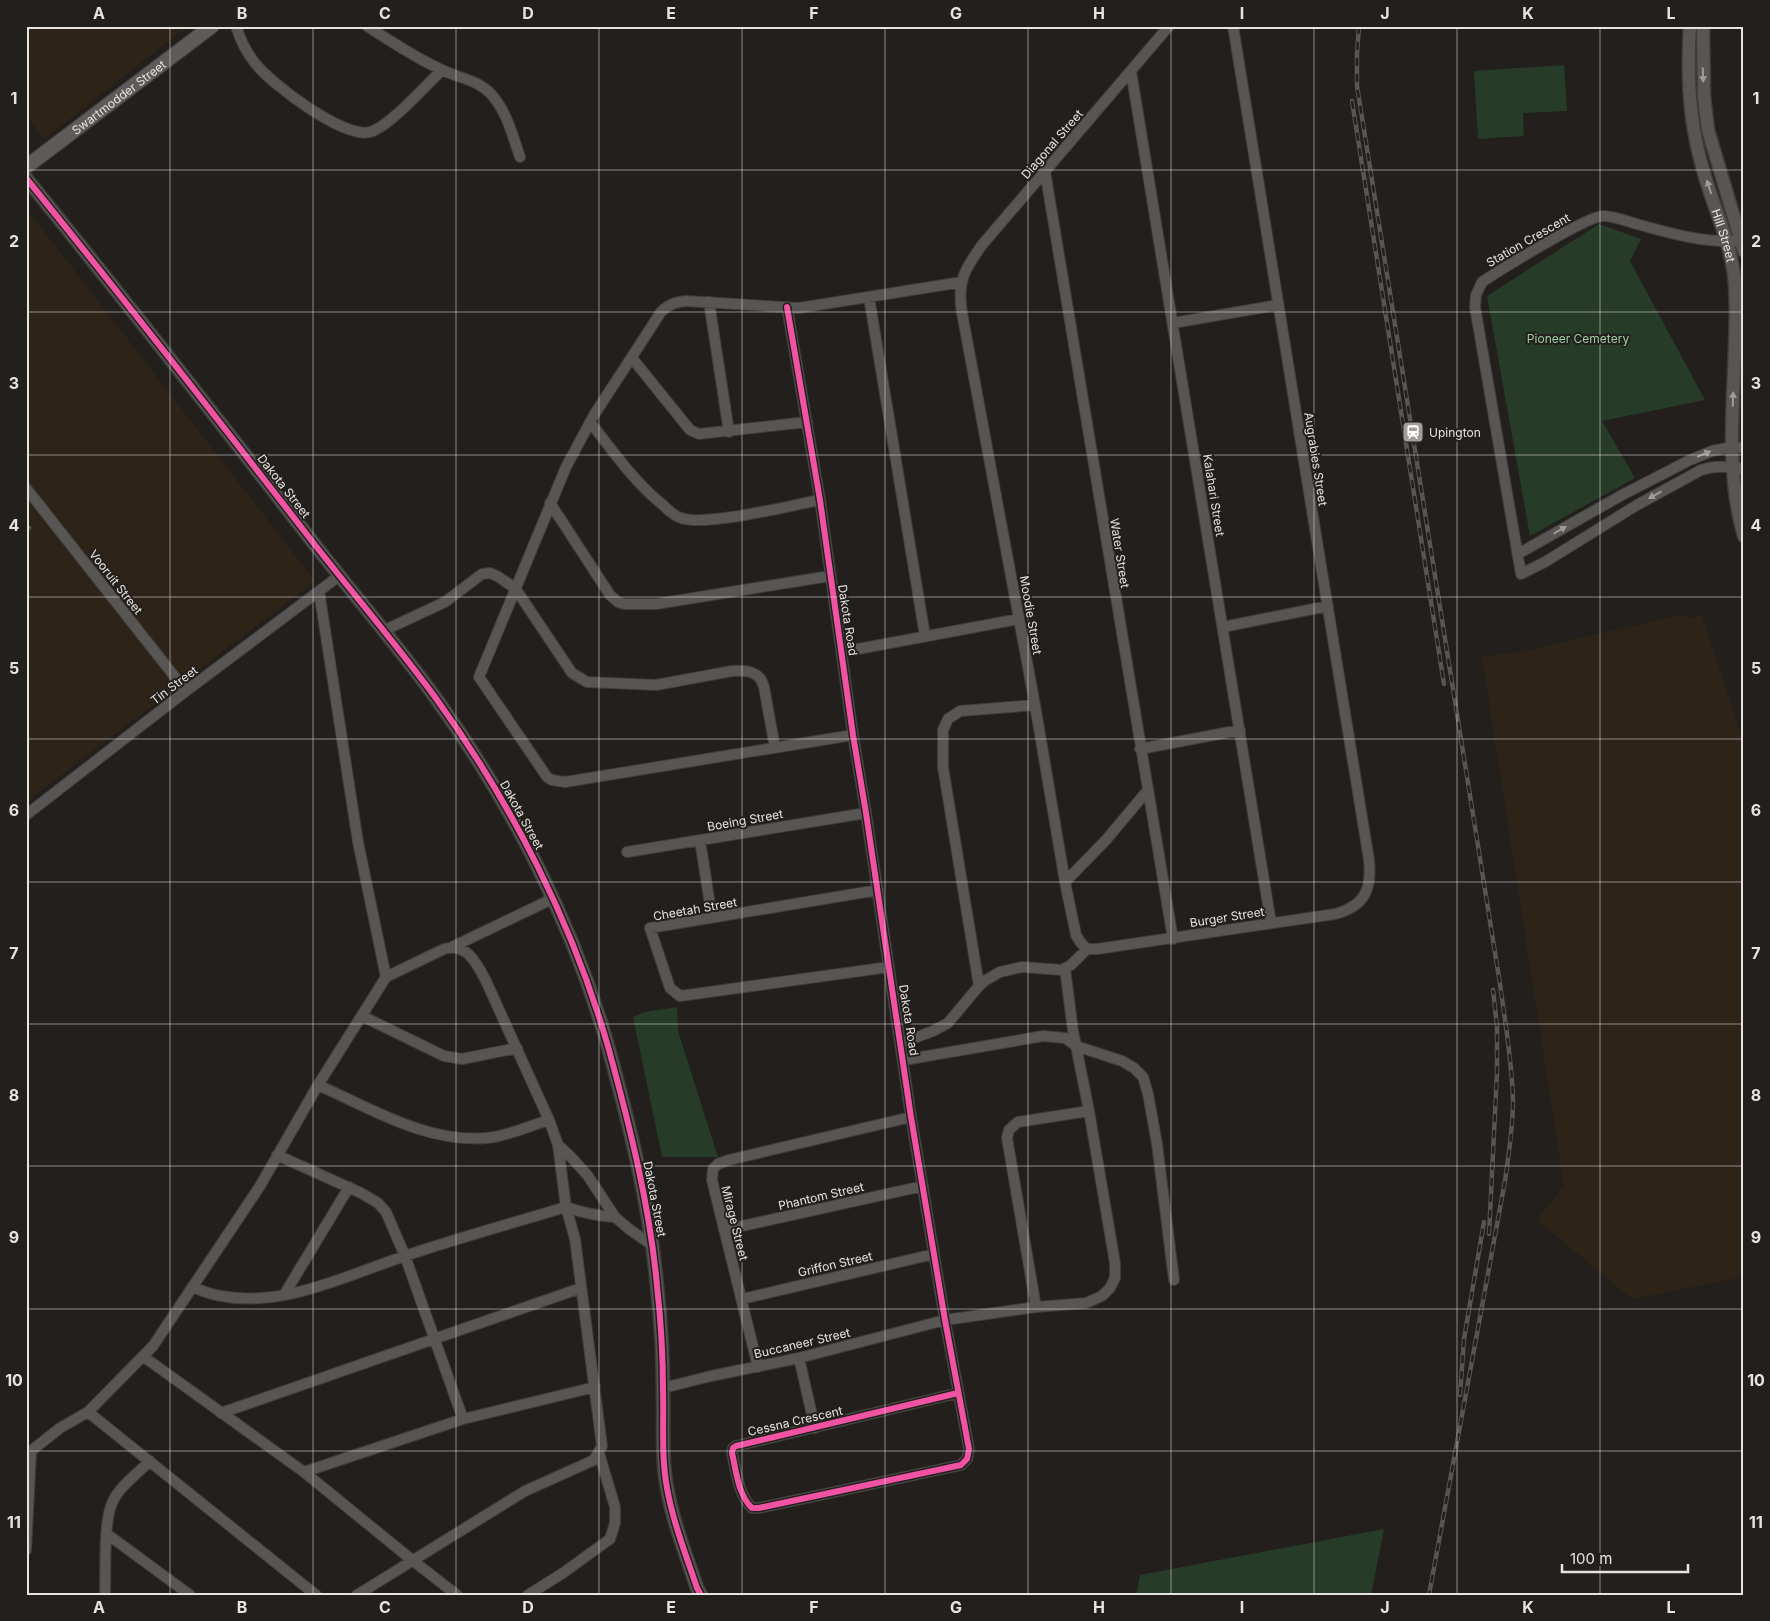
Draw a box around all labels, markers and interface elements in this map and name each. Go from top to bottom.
text: A [93,3,105,23]
text: B [237,3,247,23]
text: C [379,3,391,23]
text: D [522,3,534,23]
text: E [666,3,676,23]
text: F [809,3,819,23]
text: G [950,3,962,23]
text: H [1093,3,1105,23]
text: I [1240,3,1244,23]
text: J [1380,3,1390,23]
text: K [1522,3,1534,23]
text: L [1666,3,1676,23]
street label: Swartmodder Street [68,56,169,137]
one-way arrow [1700,67,1708,83]
text: 1 [11,88,17,108]
text: 1 [1753,88,1759,108]
street label: Diagonal Street [1018,106,1086,182]
one-way arrow [1704,180,1712,195]
street label: Hill Street [1709,207,1739,263]
street label: Station Crescent [1483,210,1573,270]
text: 2 [9,231,19,251]
text: 2 [1751,231,1761,251]
park label: Pioneer Cemetery [1527,331,1629,346]
text: 3 [9,373,19,393]
text: 3 [1751,373,1761,393]
one-way arrow [1730,390,1738,406]
street label: Augrabies Street [1301,411,1331,507]
station icon: Upington [1401,420,1425,444]
place label: Upington [1429,425,1481,440]
one-way arrow [1697,450,1711,458]
street label: Dakota Street [254,451,314,521]
street label: Kalahari Street [1200,453,1228,537]
one-way arrow [1648,491,1663,499]
text: 4 [9,515,20,535]
text: 4 [1751,515,1762,535]
street label: Water Street [1107,517,1133,589]
one-way arrow [1553,526,1567,534]
street label: Vooruit Street [86,547,146,617]
street label: Moodie Street [1017,574,1045,656]
street label: Dakota Road [835,583,861,657]
text: 5 [9,658,19,678]
text: 5 [1751,658,1761,678]
street label: Tin Street [148,662,201,708]
street label: Dakota Street [497,778,547,852]
text: 6 [9,800,19,820]
text: 6 [1751,800,1761,820]
street label: Boeing Street [706,806,784,834]
street label: Cheetah Street [652,894,738,924]
street label: Burger Street [1189,904,1265,930]
text: 7 [9,943,19,963]
text: 7 [1751,943,1761,963]
street label: Dakota Road [896,983,922,1057]
text: 8 [9,1085,19,1105]
text: 8 [1751,1085,1761,1105]
street label: Dakota Street [640,1160,670,1238]
street label: Phantom Street [777,1179,865,1213]
street label: Mirage Street [718,1184,752,1262]
text: 9 [9,1227,19,1247]
text: 9 [1751,1227,1761,1247]
street label: Griffon Street [796,1248,874,1280]
street label: Buccaneer Street [752,1325,852,1361]
text: 10 [5,1370,23,1390]
text: 10 [1747,1370,1765,1390]
street label: Cessna Crescent [746,1403,844,1439]
text: 11 [7,1512,21,1532]
text: 11 [1749,1512,1763,1532]
scale bar [1562,1541,1689,1573]
text: 100 m [1570,1549,1612,1568]
text: A [93,1597,105,1617]
text: B [237,1597,247,1617]
text: C [379,1597,391,1617]
text: D [522,1597,534,1617]
text: E [666,1597,676,1617]
text: F [809,1597,819,1617]
text: G [950,1597,962,1617]
text: H [1093,1597,1105,1617]
text: I [1240,1597,1244,1617]
text: J [1380,1597,1390,1617]
text: K [1522,1597,1534,1617]
text: L [1666,1597,1676,1617]

